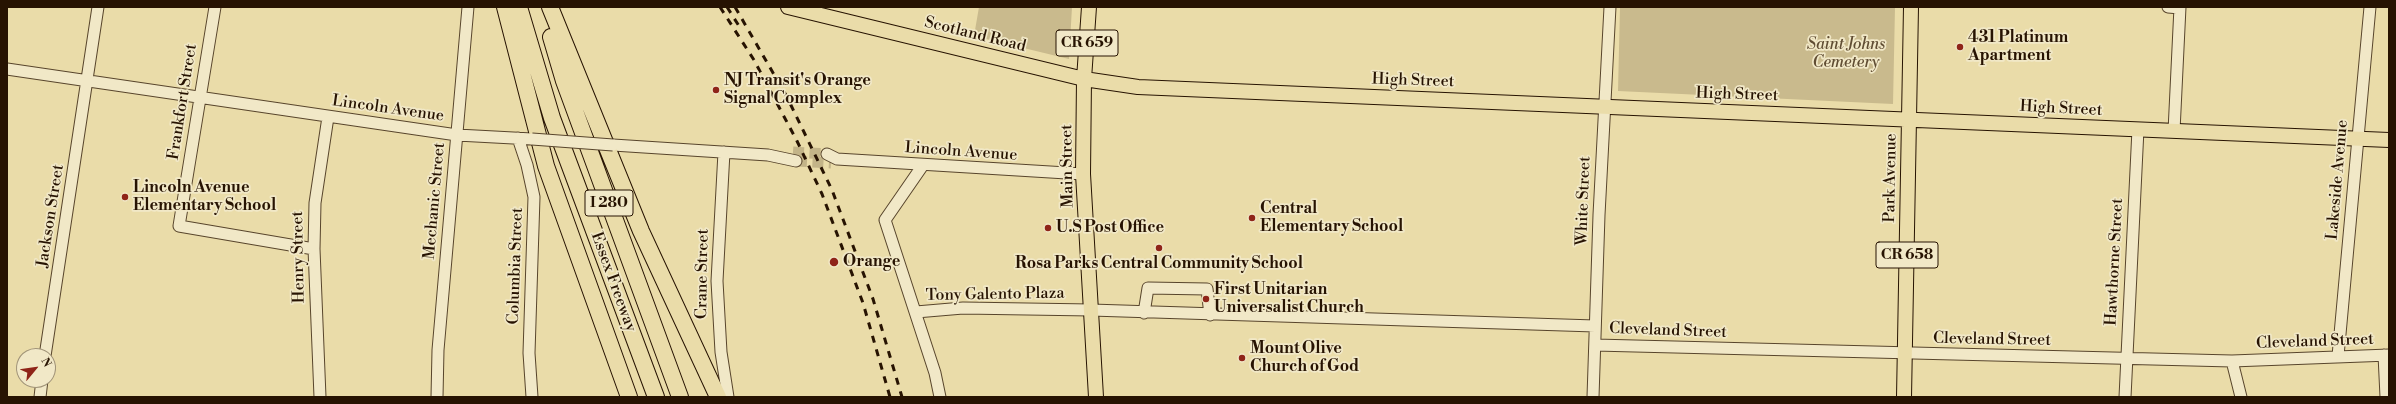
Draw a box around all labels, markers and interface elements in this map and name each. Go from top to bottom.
street label: Scotland Road [922,13,1028,57]
place label: 431 Platinum Apartment [1968,28,2068,66]
road number: CR 659 [1056,30,1118,56]
park label: Saint Johns Cemetery [1807,35,1885,73]
marker: 431 Platinum Apartment [1955,42,1965,52]
street label: Frankfort Street [164,43,202,161]
street label: High Street [1371,70,1455,92]
place label: NJ Transit's Orange Signal Complex [724,71,871,109]
street label: High Street [1695,84,1779,106]
marker: NJ Transit's Orange Signal Complex [711,85,721,95]
street label: Lincoln Avenue [331,92,445,126]
street label: High Street [2019,97,2103,121]
street label: Lakeside Avenue [2323,119,2353,241]
street label: Main Street [1058,124,1078,208]
street label: Park Avenue [1881,133,1901,223]
street label: Lincoln Avenue [904,138,1018,166]
street label: Mechanic Street [420,142,450,260]
street label: White Street [1573,156,1595,246]
street label: Jackson Street [33,163,69,269]
place label: Lincoln Avenue Elementary School [133,178,276,216]
road number: I 280 [585,190,633,216]
marker: Lincoln Avenue Elementary School [120,192,130,202]
street label: Hawthorne Street [2102,198,2128,326]
place label: Central Elementary School [1260,199,1403,237]
street label: Columbia Street [504,207,528,325]
street label: Henry Street [289,211,309,303]
marker: Central Elementary School [1247,213,1257,223]
place label: U.S Post Office [1056,218,1164,238]
marker: U.S Post Office [1043,223,1053,233]
street label: Crane Street [693,229,713,319]
street label: Essex Freeway [586,230,640,334]
road number: CR 658 [1876,242,1938,268]
marker: Rosa Parks Central Community School [1154,243,1164,253]
place label: Orange [843,252,900,272]
place label: Rosa Parks Central Community School [1015,254,1303,274]
marker: Orange [828,256,840,268]
place label: First Unitarian Universalist Church [1214,280,1364,318]
street label: Tony Galento Plaza [925,284,1065,306]
marker: First Unitarian Universalist Church [1201,294,1211,304]
street label: Cleveland Street [1609,319,1727,343]
street label: Cleveland Street [1933,329,2051,351]
street label: Cleveland Street [2256,330,2374,354]
place label: Mount Olive Church of God [1250,339,1359,377]
north arrow [16,348,56,388]
marker: Mount Olive Church of God [1237,353,1247,363]
text: N [37,355,54,370]

